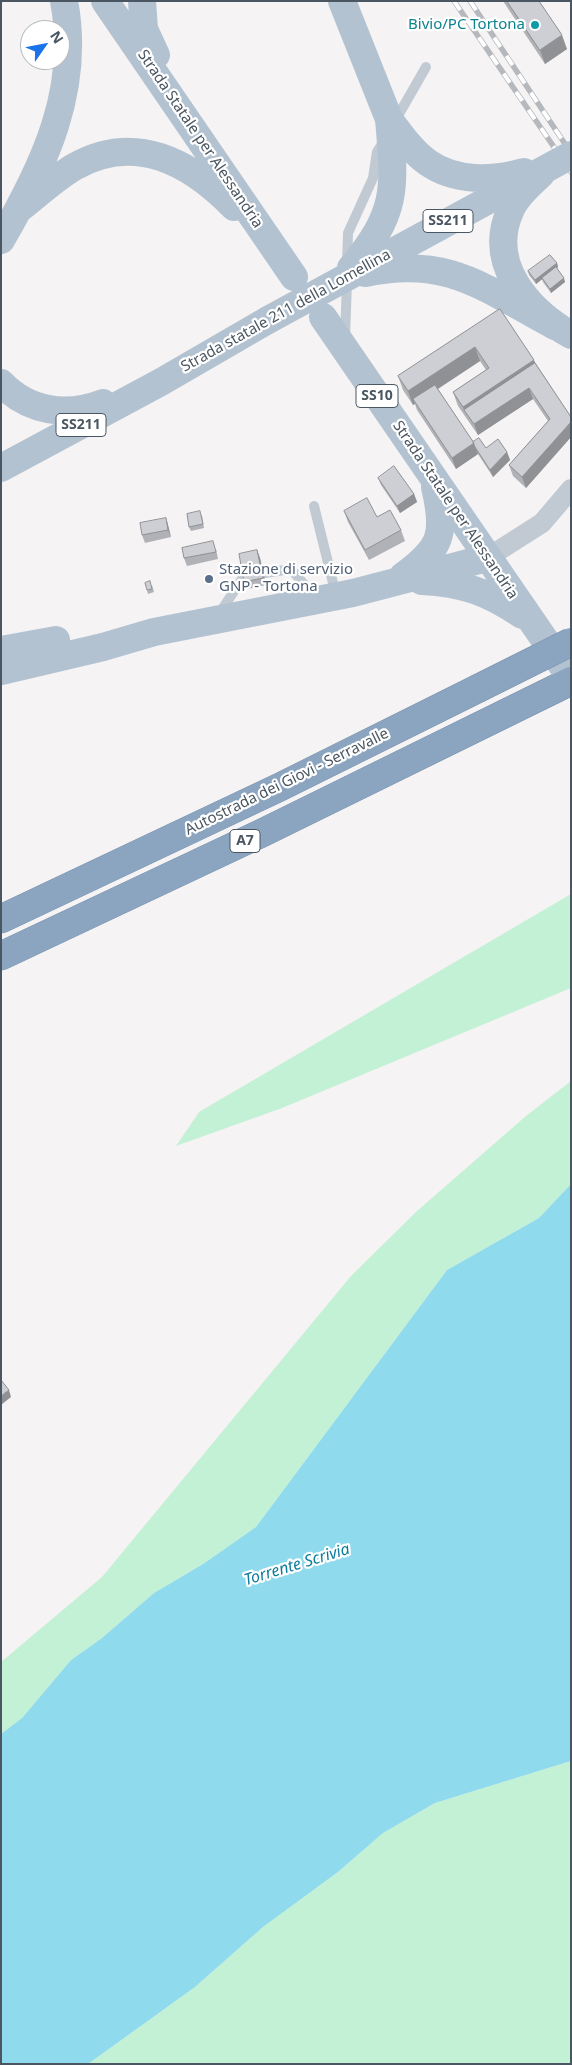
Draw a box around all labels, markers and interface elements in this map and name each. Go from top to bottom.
place label: Bivio/PC Tortona [408,16,525,34]
marker: Bivio/PC Tortona [529,19,541,31]
north arrow [20,20,70,70]
text: N [46,27,68,47]
street label: Strada Statale per Alessandria [134,46,266,232]
road number: SS211 [423,210,473,232]
street label: Strada statale 211 della Lomellina [178,246,394,376]
road number: SS10 [356,384,398,408]
road number: SS211 [56,414,106,436]
street label: Strada Statale per Alessandria [389,417,521,603]
place label: Stazione di servizio GNP - Tortona [219,561,353,596]
marker: Stazione di servizio GNP - Tortona [203,573,215,585]
street label: Autostrada dei Giovi - Serravalle [182,725,392,839]
road number: A7 [230,829,260,852]
water label: Torrente Scrivia [242,1540,352,1590]

